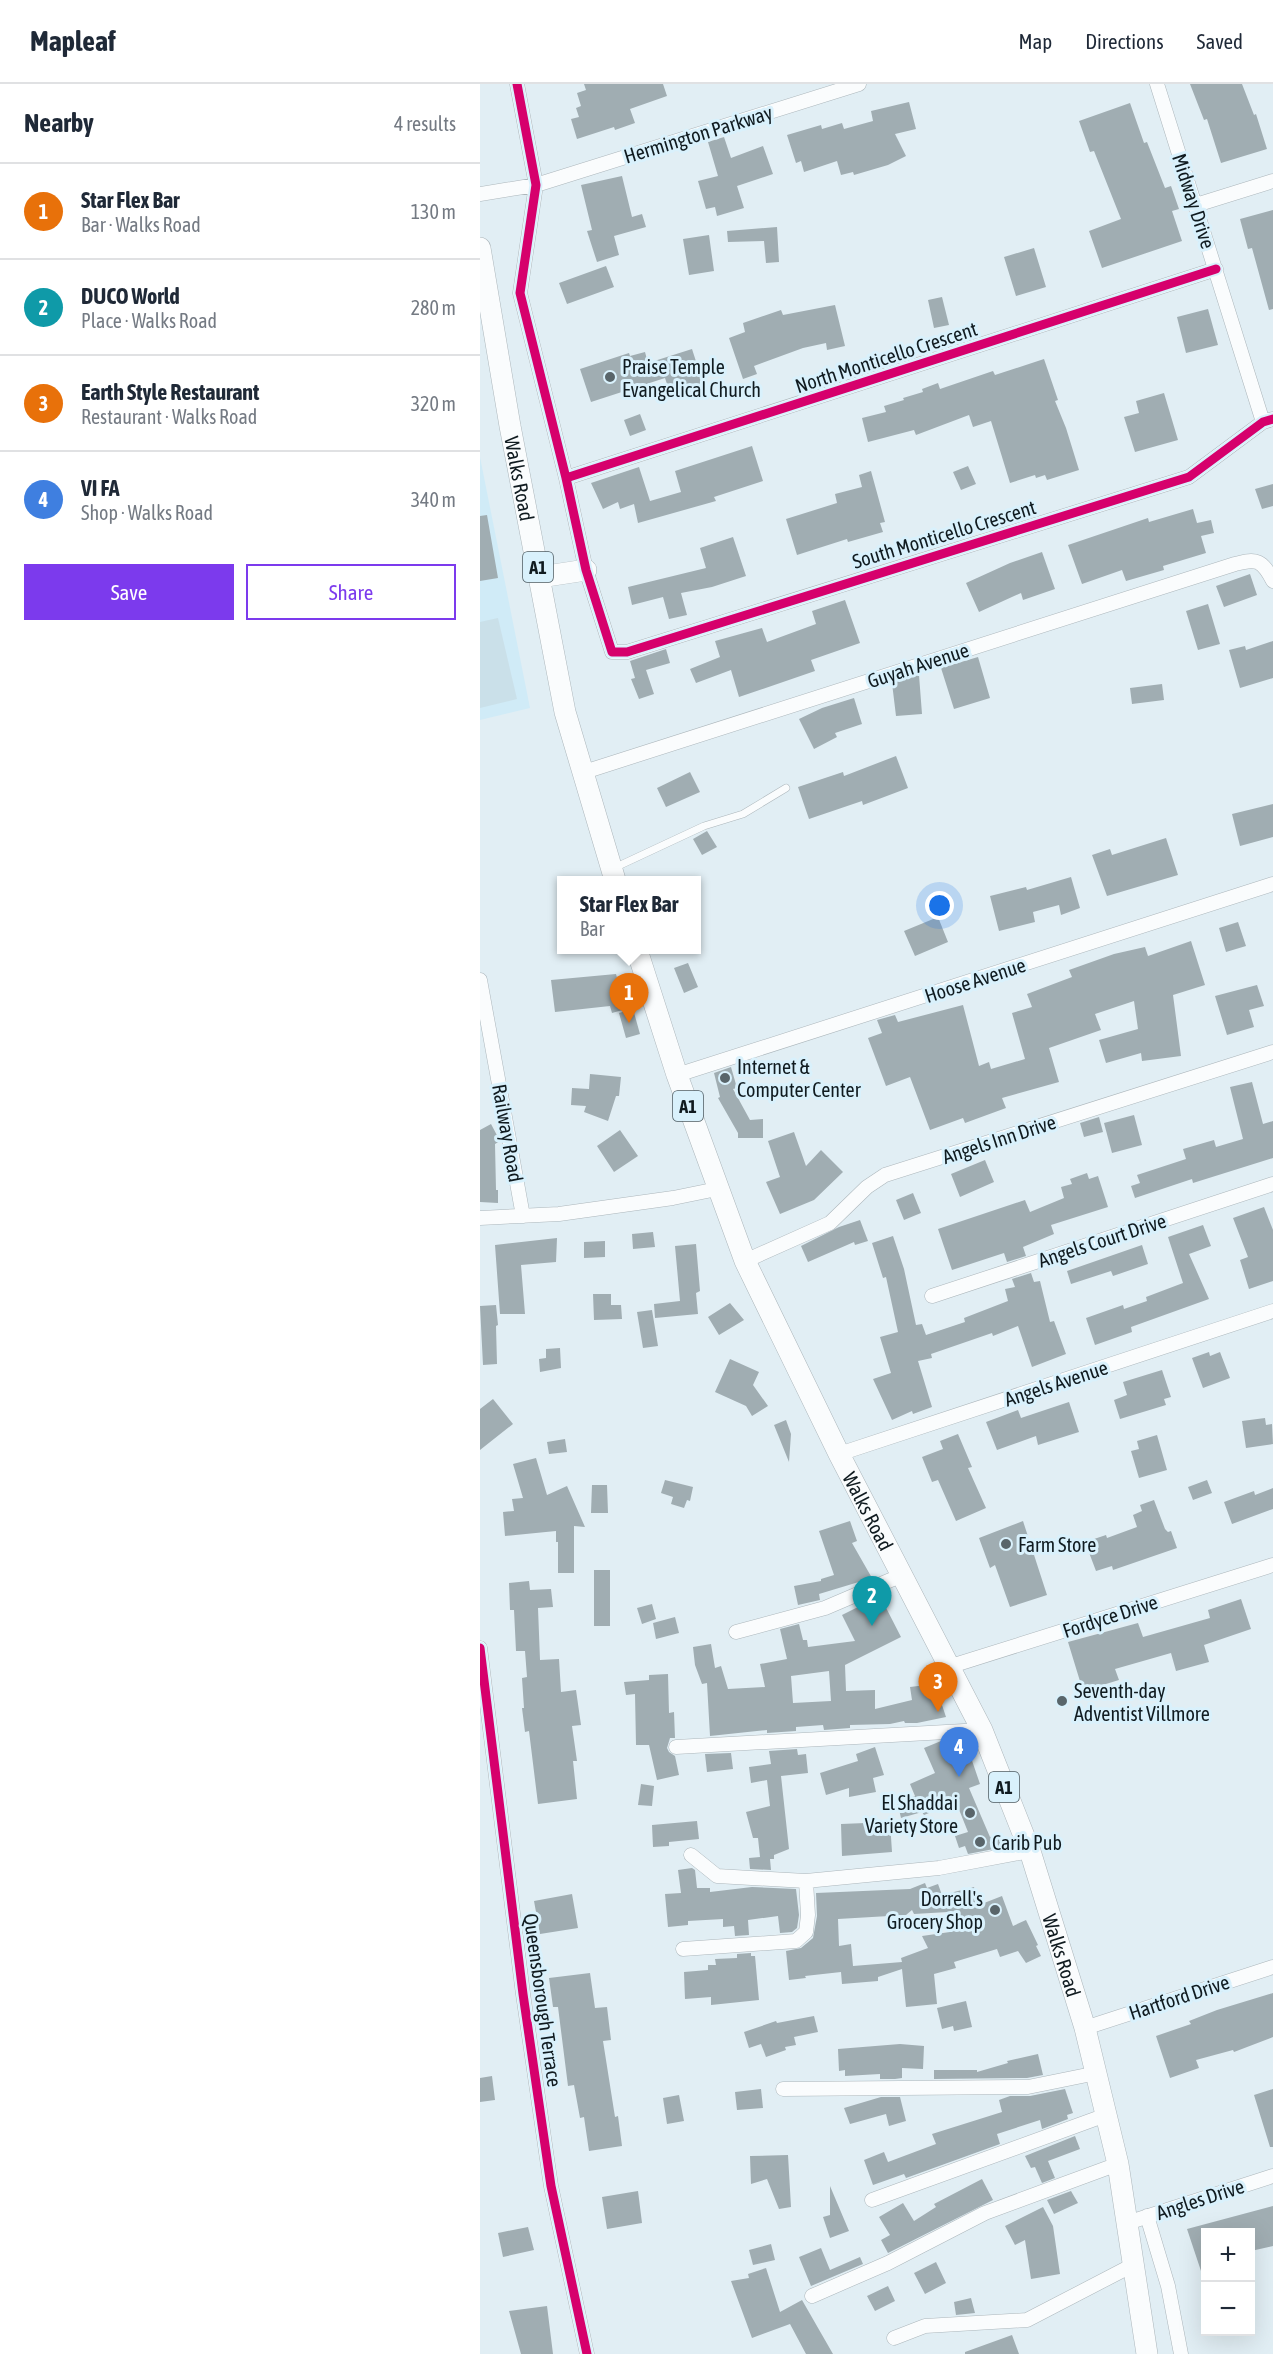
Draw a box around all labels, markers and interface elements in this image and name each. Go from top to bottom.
text: Mapleaf [30,25,116,57]
text: Map [1018,29,1052,53]
text: Directions [1085,29,1164,53]
text: Saved [1197,29,1243,53]
street label: Hermington Parkway [621,100,775,168]
text: Nearby [24,108,94,138]
text: 4 results [394,112,456,135]
street label: Midway Drive [1168,151,1220,251]
text: Star Flex Bar [81,187,180,213]
text: 1 [39,200,48,223]
text: 130 m [411,200,456,223]
text: Bar · Walks Road [81,213,201,236]
text: DUCO World [81,283,180,309]
text: 2 [39,296,48,319]
text: 280 m [411,296,456,319]
text: Place · Walks Road [81,309,217,332]
street label: North Monticello Crescent [792,317,980,397]
place label: Praise Temple Evangelical Church [622,355,761,401]
marker: Praise Temple Evangelical Church [603,370,617,384]
text: Earth Style Restaurant [81,379,259,405]
text: 3 [39,392,48,415]
text: 320 m [411,392,456,415]
text: Restaurant · Walks Road [81,405,257,428]
street label: Walks Road [501,434,539,523]
text: VI FA [81,475,120,501]
text: 4 [39,488,48,511]
text: 340 m [411,488,456,511]
street label: South Monticello Crescent [850,495,1039,573]
text: Shop · Walks Road [81,501,213,524]
road number: A1 [523,552,553,582]
button: Save [24,564,234,620]
button: Share [246,564,456,620]
street label: Guyah Avenue [864,638,972,692]
popup [557,876,701,954]
text: Star Flex Bar [580,891,678,917]
your location [925,891,954,920]
text: Bar [580,917,604,940]
street label: Hoose Avenue [922,953,1028,1007]
pin: 1 [610,974,648,1023]
place label: Internet & Computer Center [737,1055,862,1101]
marker: Internet & Computer Center [718,1071,732,1085]
street label: Railway Road [488,1082,528,1184]
road number: A1 [673,1091,703,1121]
street label: Angels Inn Drive [939,1110,1059,1168]
street label: Angels Court Drive [1035,1209,1169,1271]
street label: Angels Avenue [1001,1355,1111,1411]
street label: Walks Road [839,1468,898,1554]
place label: Farm Store [1018,1533,1096,1556]
marker: Farm Store [999,1537,1013,1551]
pin: 2 [852,1576,892,1626]
street label: Fordyce Drive [1060,1590,1160,1642]
pin: 3 [918,1662,958,1712]
place label: Seventh-day Adventist Villmore [1074,1679,1210,1725]
marker: Seventh-day Adventist Villmore [1055,1694,1069,1708]
pin: 4 [940,1728,978,1777]
road number: A1 [989,1772,1019,1802]
place label: El Shaddai Variety Store [865,1791,958,1837]
marker: El Shaddai Variety Store [963,1806,977,1820]
place label: Carib Pub [992,1831,1062,1854]
marker: Carib Pub [973,1835,987,1849]
place label: Dorrell's Grocery Shop [887,1887,983,1933]
marker: Dorrell's Grocery Shop [988,1903,1002,1917]
street label: Walks Road [1039,1911,1086,1999]
street label: Queensborough Terrace [519,1912,567,2088]
street label: Hartford Drive [1126,1970,1232,2024]
street label: Angles Drive [1153,2174,1247,2224]
map controls [1201,2228,1255,2336]
button: + [1201,2228,1255,2282]
button: − [1201,2282,1255,2336]

